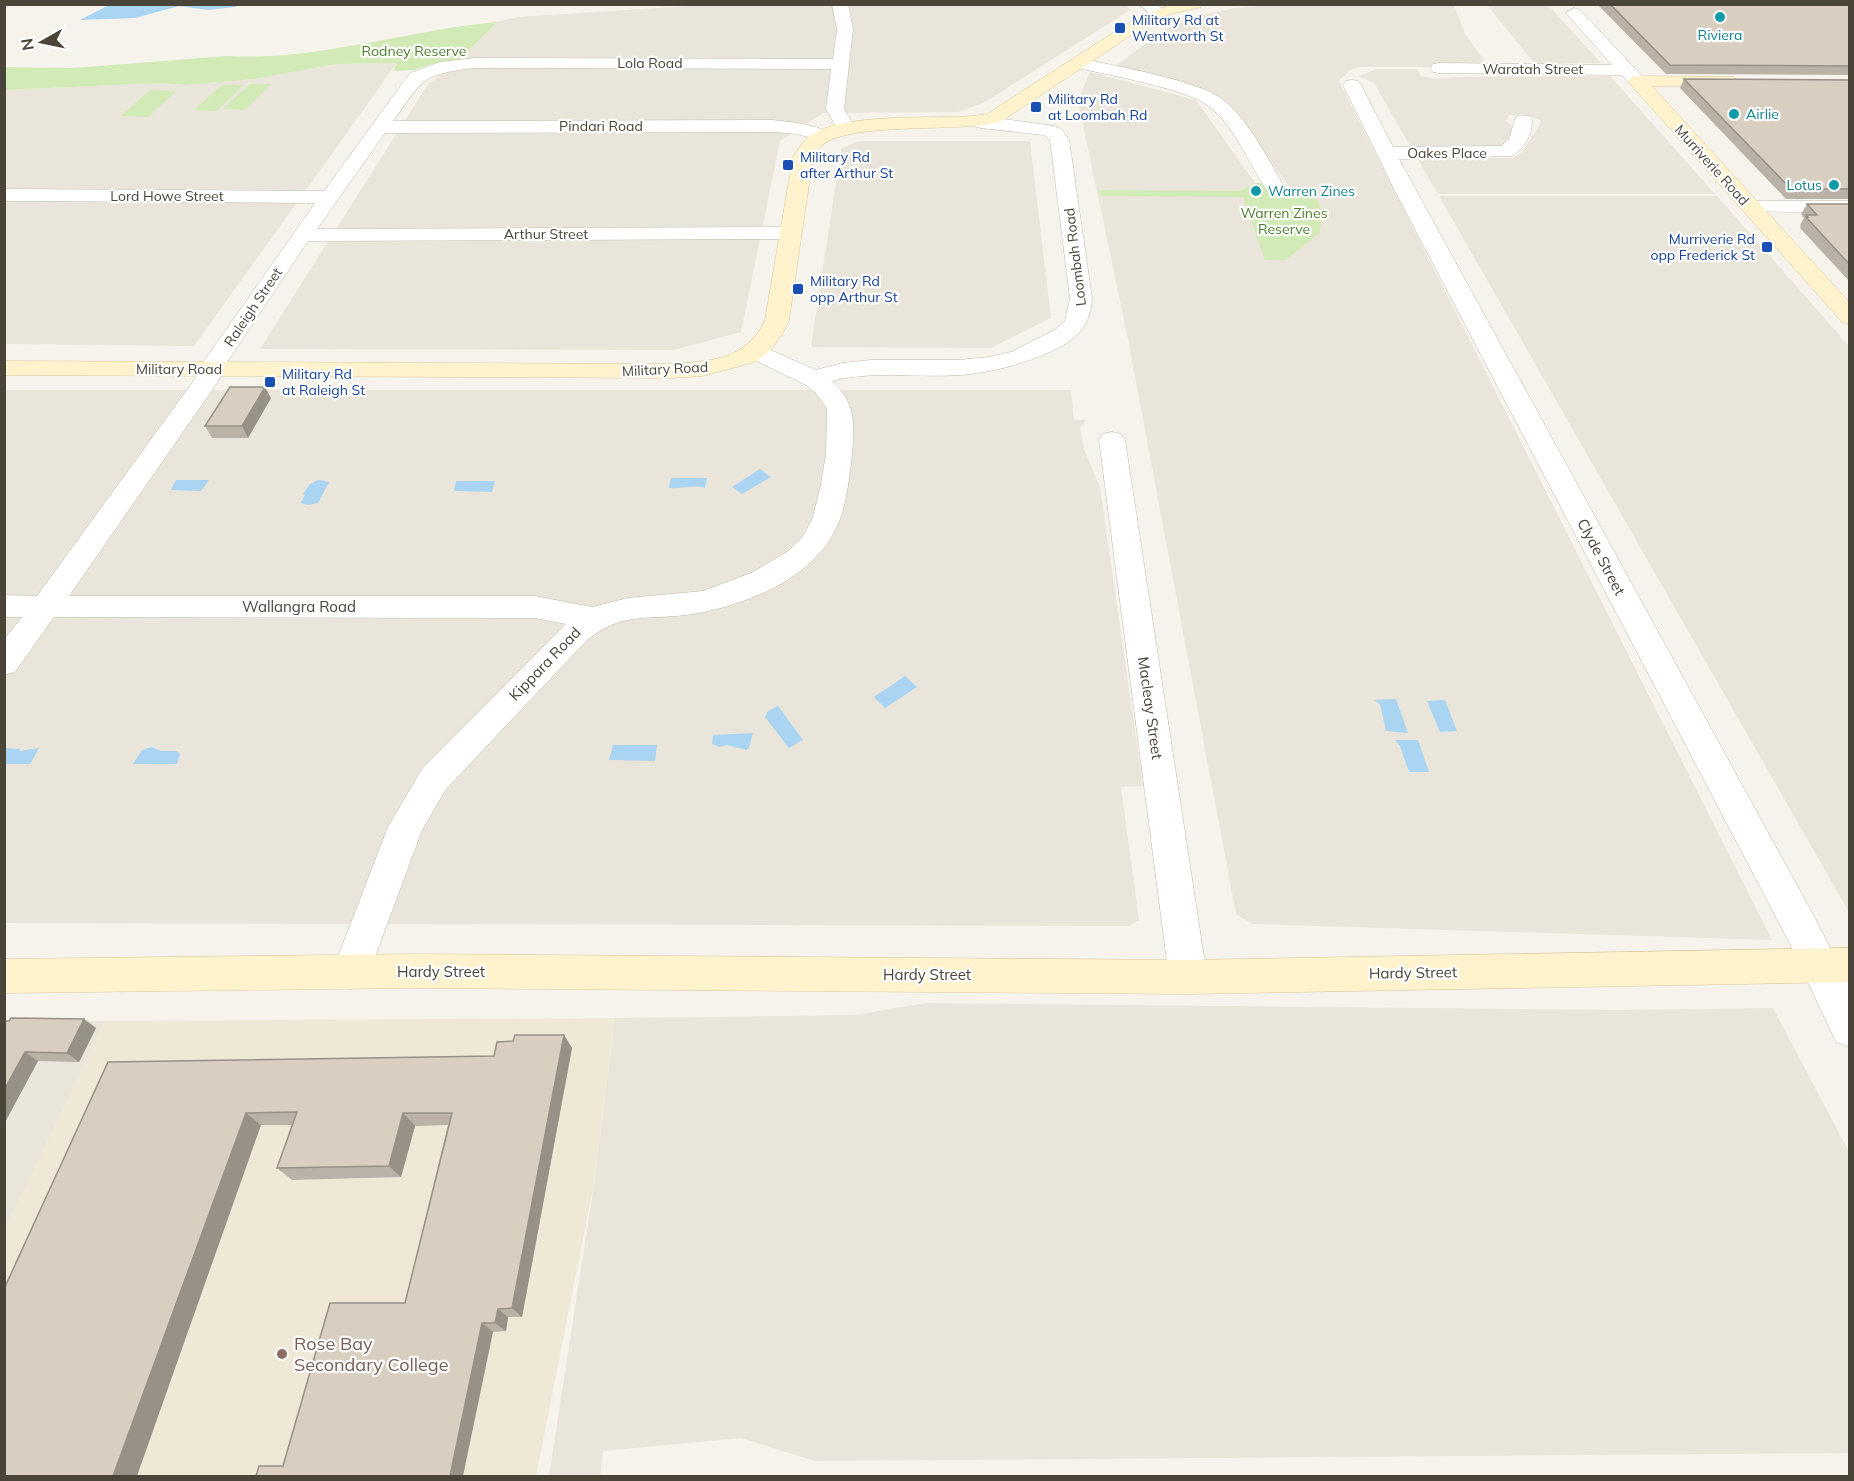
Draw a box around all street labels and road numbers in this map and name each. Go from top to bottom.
street label: Lola Road [617,54,683,72]
street label: Waratah Street [1483,60,1583,78]
street label: Pindari Road [559,117,643,135]
street label: Murriverie Road [1671,121,1753,209]
street label: Oakes Place [1407,144,1487,162]
street label: Lord Howe Street [110,187,224,205]
street label: Loombah Road [1060,207,1090,307]
street label: Arthur Street [504,225,588,243]
street label: Raleigh Street [220,264,286,350]
street label: Military Road [621,358,709,380]
street label: Military Road [136,360,222,378]
street label: Clyde Street [1573,515,1630,598]
street label: Wallangra Road [242,597,356,616]
street label: Kippara Road [505,623,585,704]
street label: Macleay Street [1134,655,1167,760]
street label: Hardy Street [397,962,485,981]
street label: Hardy Street [1369,962,1457,983]
street label: Hardy Street [883,965,971,984]

